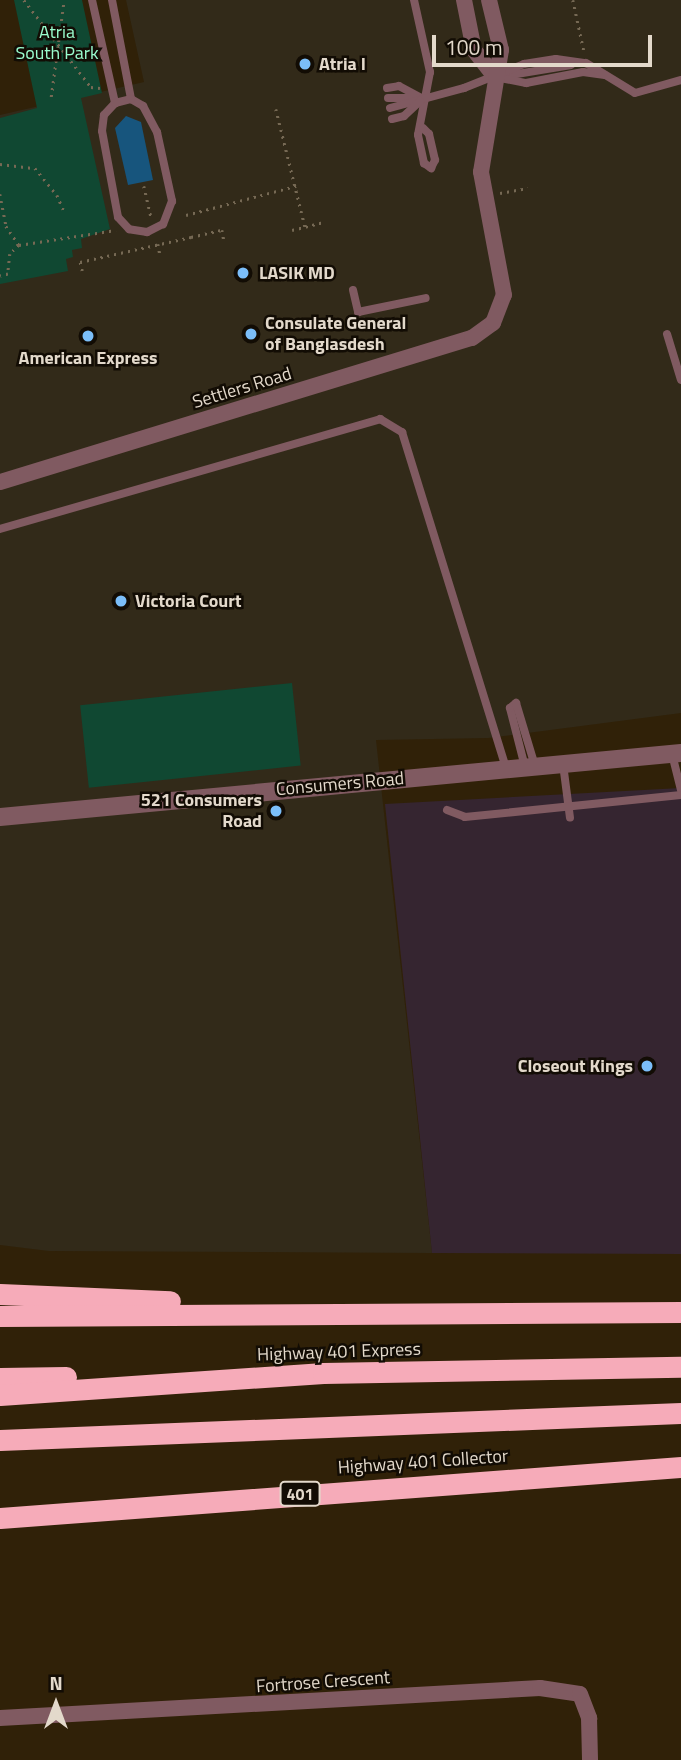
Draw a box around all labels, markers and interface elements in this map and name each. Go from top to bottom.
scale bar [436,21,656,65]
park label: Atria South Park [15,22,99,64]
text: 100 m [445,31,502,63]
place label: Atria I [319,53,366,75]
marker: Atria I [297,56,313,72]
place label: LASIK MD [259,262,335,284]
marker: LASIK MD [233,263,253,283]
place label: Consulate General of Banglasdesh [265,313,406,356]
marker: Consulate General of Banglasdesh [243,326,259,342]
marker: American Express [80,328,96,344]
place label: American Express [19,347,157,369]
street label: Settlers Road [190,363,294,413]
place label: Victoria Court [135,590,242,612]
marker: Victoria Court [113,593,129,609]
street label: Consumers Road [275,768,405,800]
place label: 521 Consumers Road [141,790,262,832]
marker: 521 Consumers Road [268,803,284,819]
place label: Closeout Kings [518,1055,633,1077]
marker: Closeout Kings [639,1058,655,1074]
street label: Highway 401 Express [257,1338,421,1366]
street label: Highway 401 Collector [337,1445,509,1479]
road number: 401 [279,1482,321,1506]
street label: Fortrose Crescent [255,1667,391,1697]
text: N [49,1668,63,1697]
north arrow [21,1669,91,1739]

